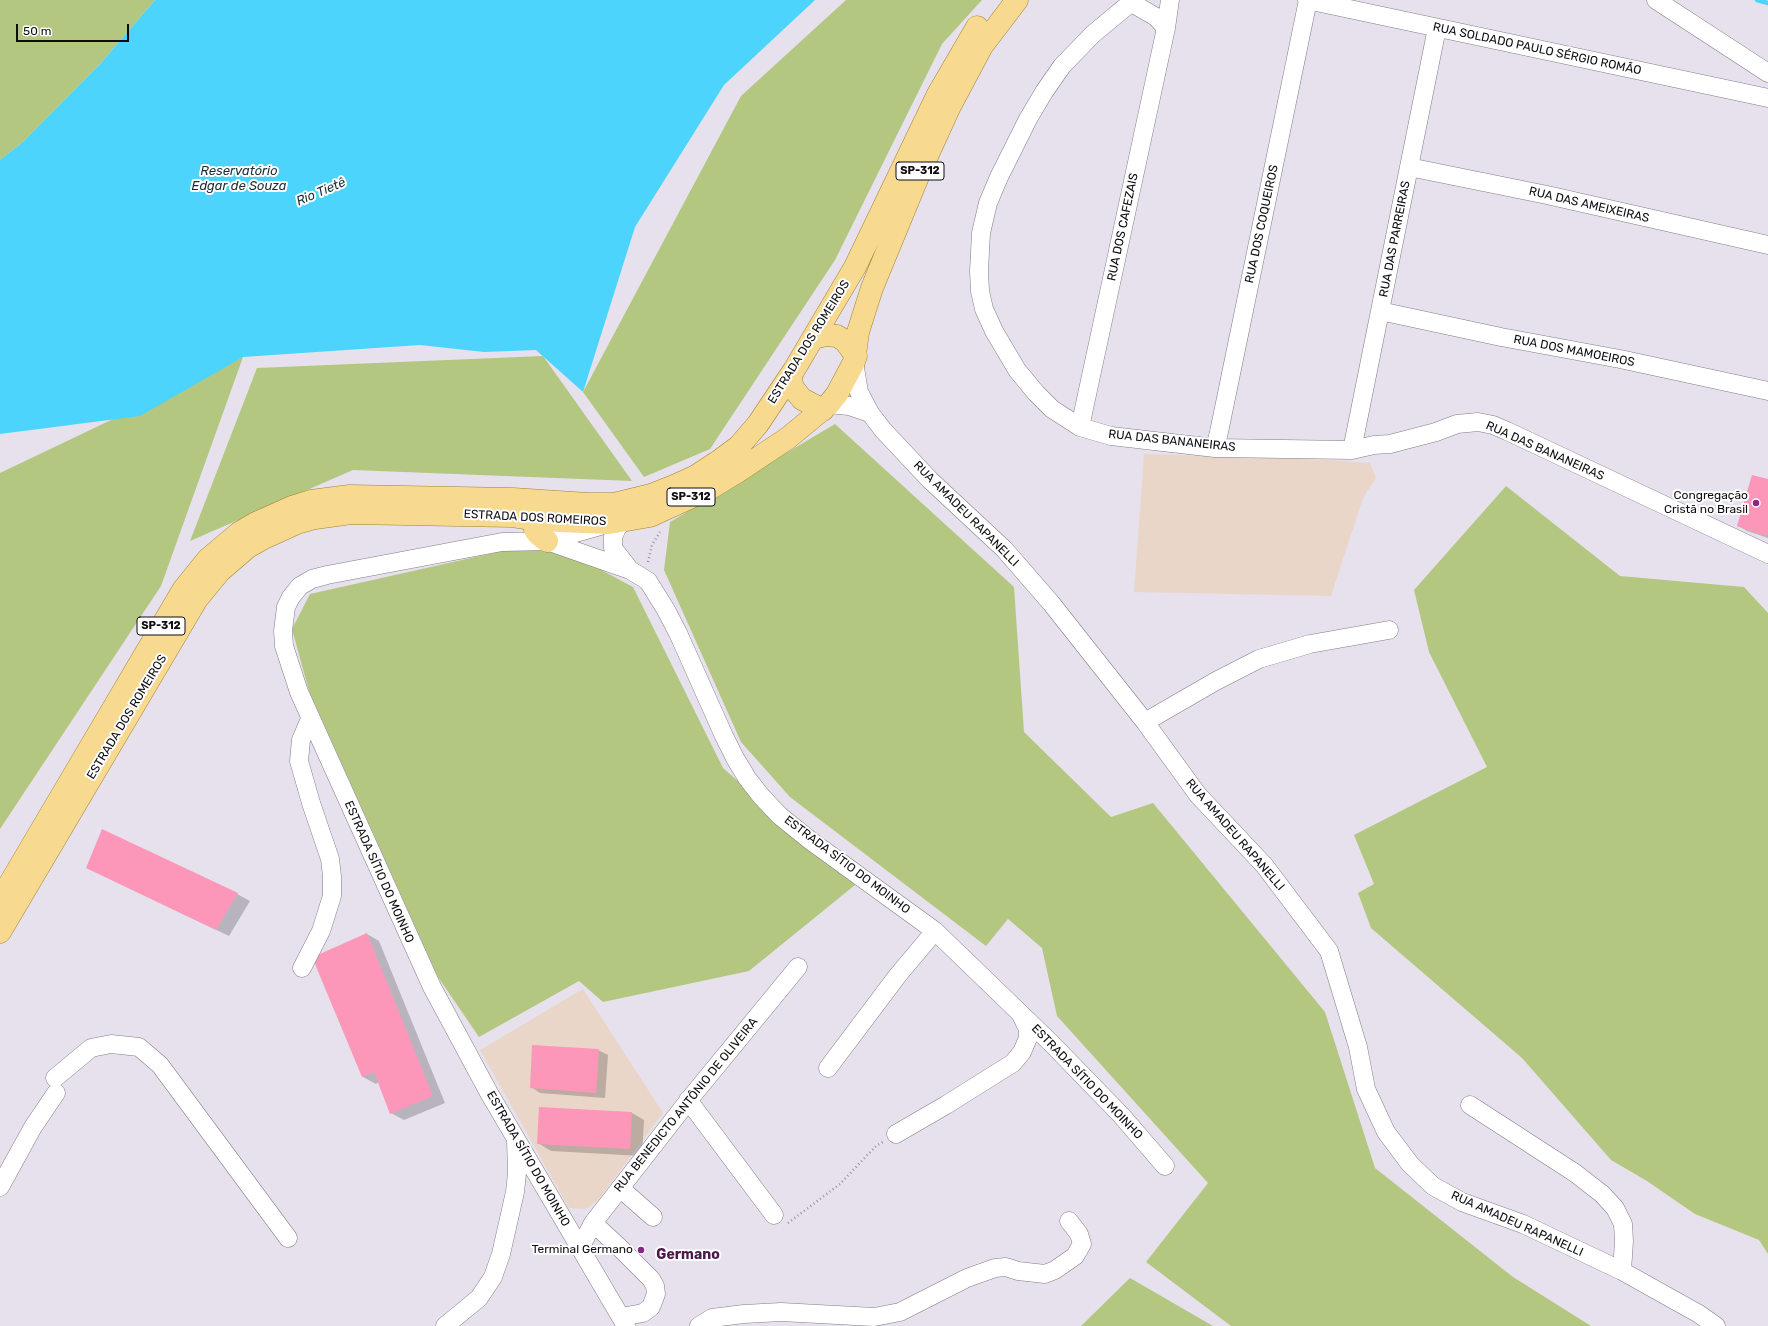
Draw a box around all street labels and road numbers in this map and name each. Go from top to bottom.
street label: RUA SOLDADO PAULO SÉRGIO ROMÃO [1431,20,1643,78]
road number: SP-312 [896,162,944,180]
street label: RUA DOS COQUEIROS [1242,164,1282,284]
street label: RUA DOS CAFEZAIS [1105,172,1141,282]
street label: RUA DAS PARREIRAS [1377,180,1413,298]
street label: RUA DAS AMEIXEIRAS [1527,184,1651,226]
street label: ESTRADA DOS ROMEIROS [765,278,853,406]
street label: RUA DOS MAMOEIROS [1512,332,1636,370]
street label: RUA DAS BANANEIRAS [1484,418,1606,484]
street label: RUA DAS BANANEIRAS [1108,427,1236,455]
street label: RUA AMADEU RAPANELLI [910,458,1022,570]
road number: SP-312 [667,488,715,506]
street label: ESTRADA DOS ROMEIROS [463,507,607,529]
road number: SP-312 [137,617,185,635]
street label: ESTRADA DOS ROMEIROS [84,652,170,782]
street label: RUA AMADEU RAPANELLI [1183,776,1287,894]
street label: ESTRADA SÍTIO DO MOINHO [341,799,417,945]
street label: ESTRADA SÍTIO DO MOINHO [781,813,913,917]
street label: RUA BENEDICTO ANTÔNIO DE OLIVEIRA [611,1015,761,1195]
street label: ESTRADA SÍTIO DO MOINHO [1028,1022,1146,1142]
street label: ESTRADA SÍTIO DO MOINHO [483,1089,573,1229]
street label: RUA AMADEU RAPANELLI [1449,1188,1585,1260]

